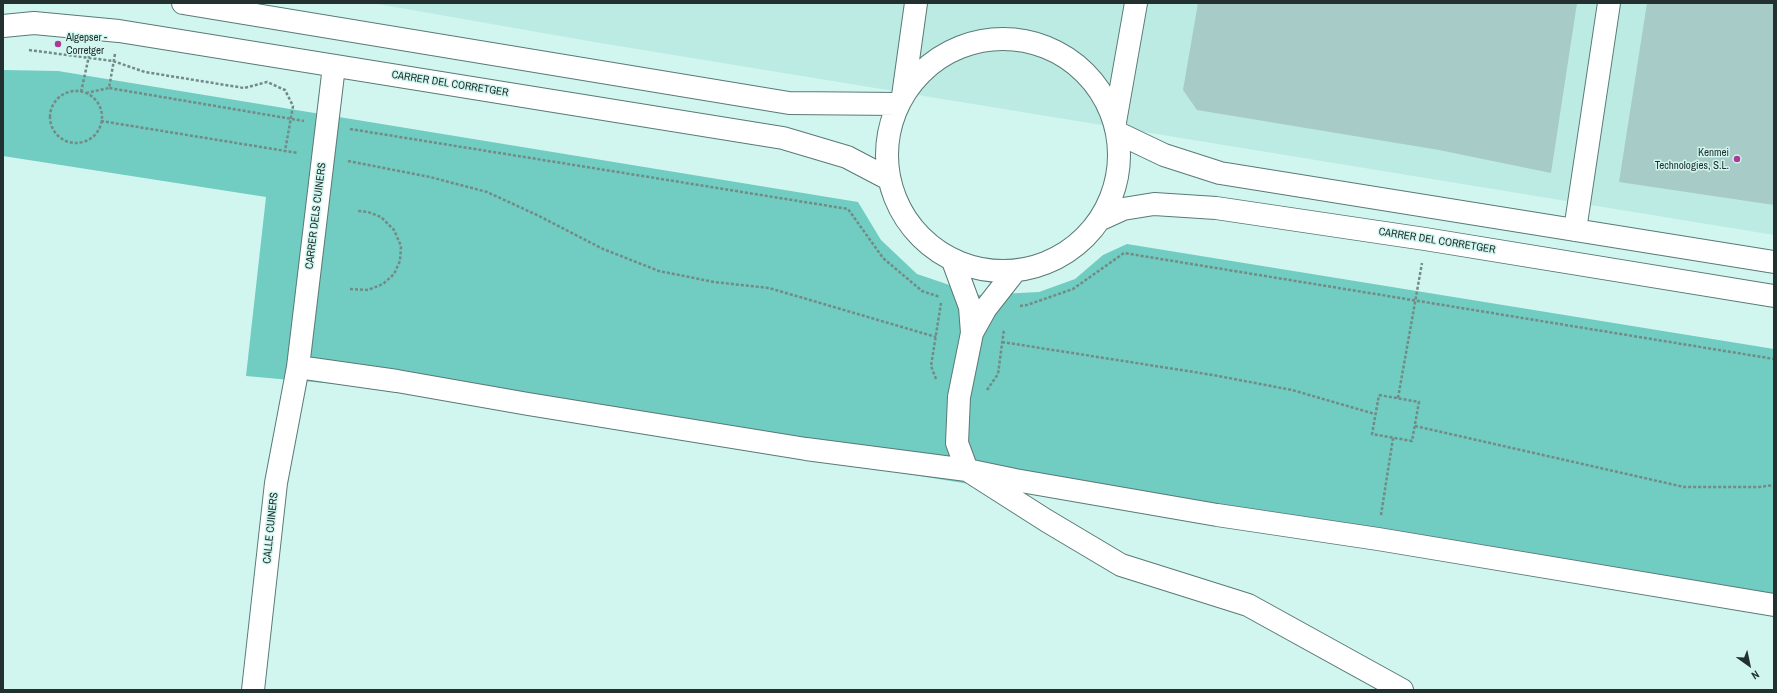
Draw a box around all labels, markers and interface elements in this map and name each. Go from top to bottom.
place label: Algepser - Corretger [66,31,107,57]
marker: Algepser - Corretger [53,39,63,49]
street label: CARRER DEL CORRETGER [391,68,509,100]
place label: Kenmei Technologies, S.L. [1655,146,1729,172]
marker: Kenmei Technologies, S.L. [1732,154,1742,164]
street label: CARRER DELS CUINERS [303,162,329,270]
street label: CARRER DEL CORRETGER [1378,225,1496,257]
street label: CALLE CUINERS [261,492,281,564]
north arrow [1729,645,1769,685]
text: N [1749,667,1762,683]

